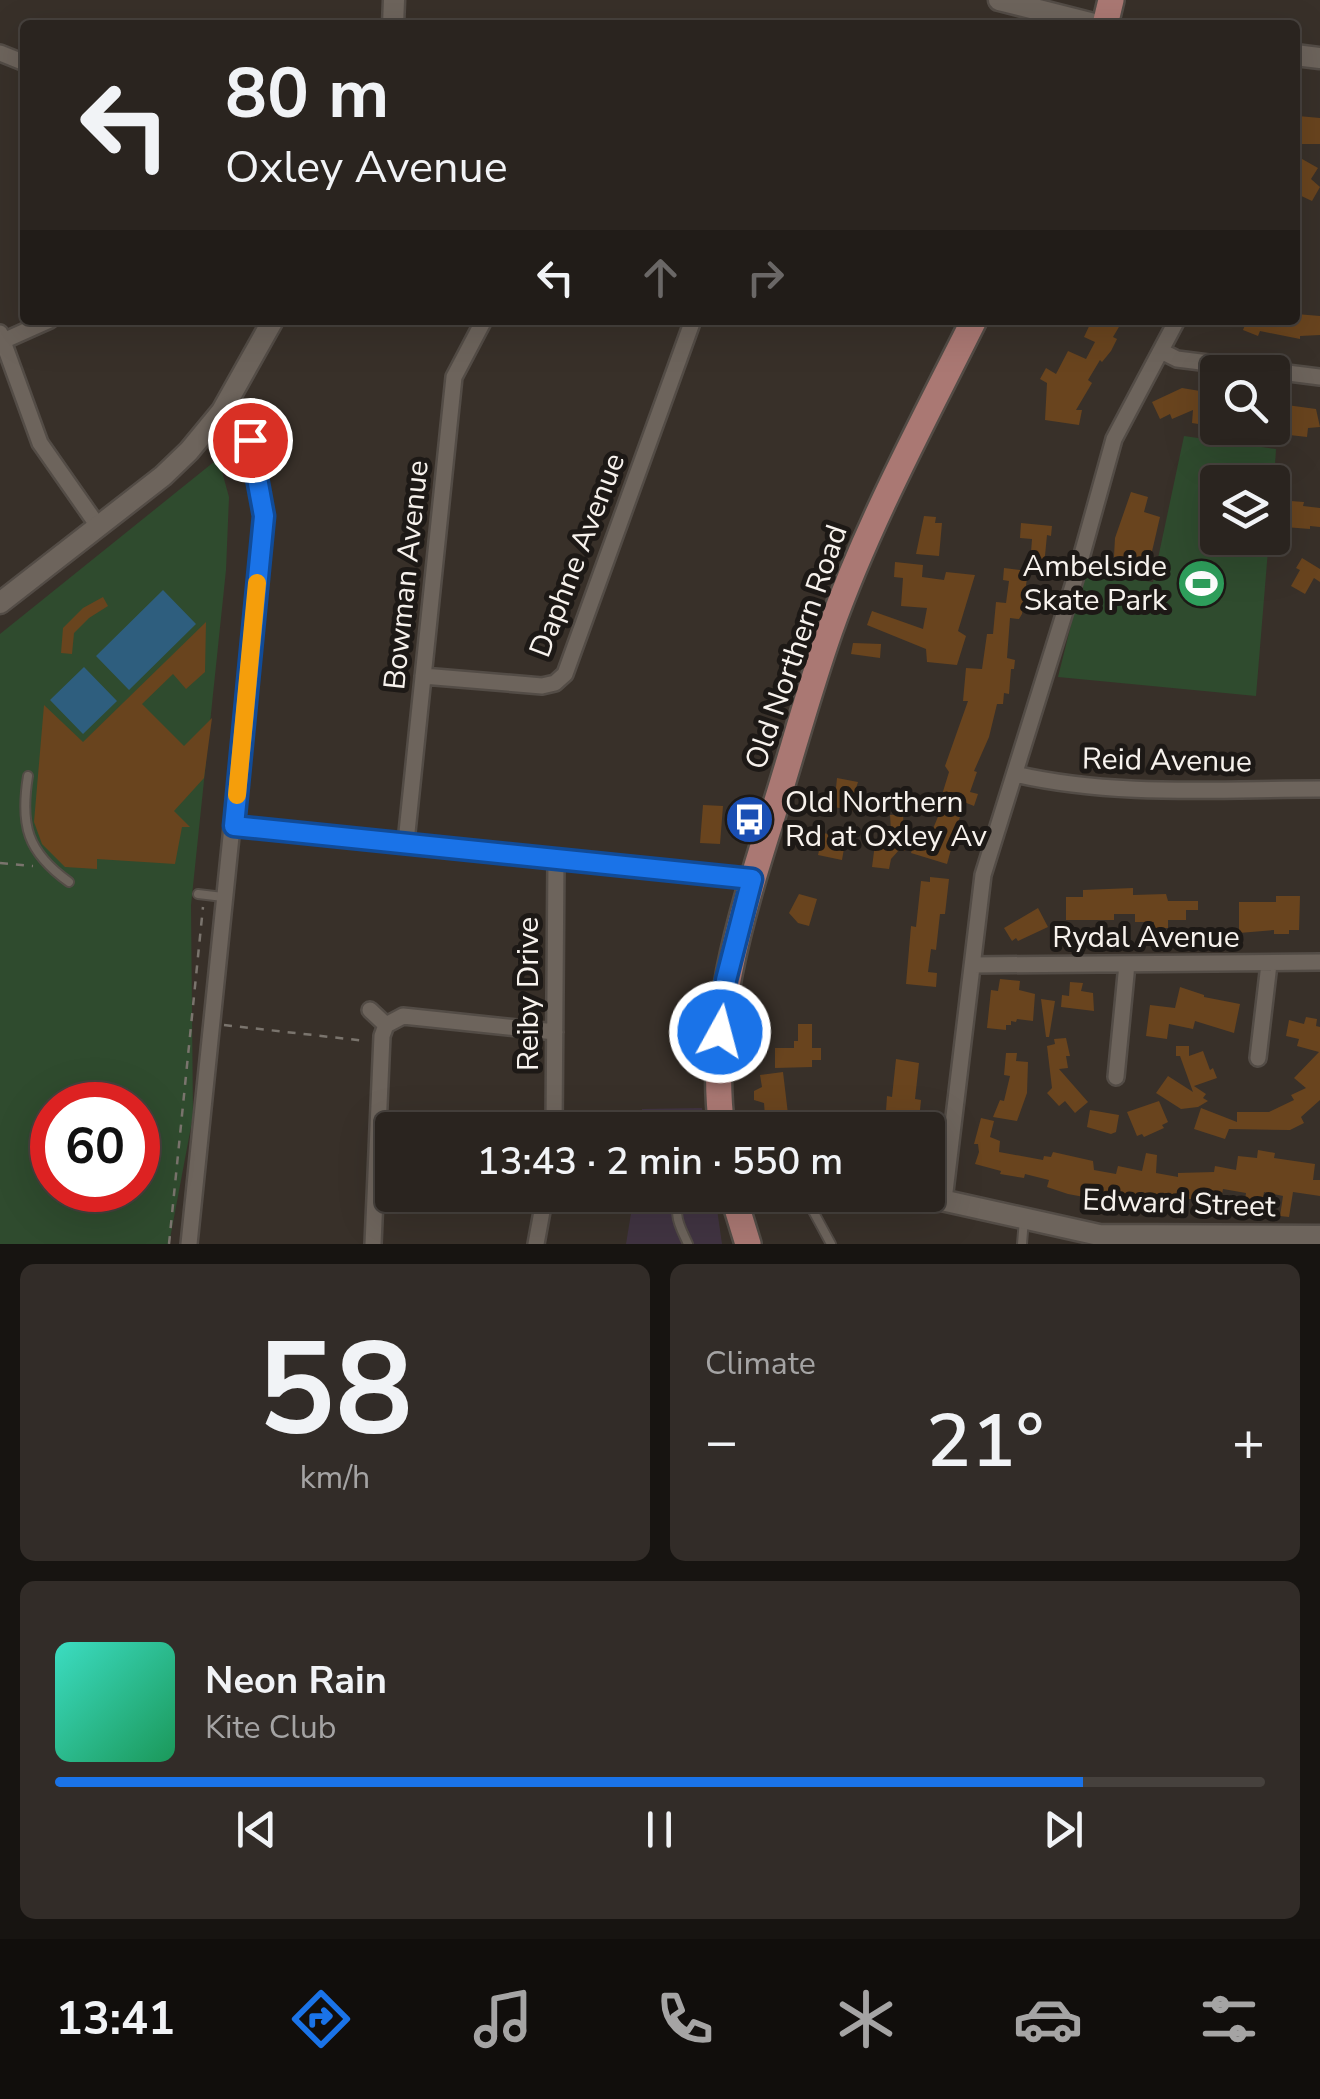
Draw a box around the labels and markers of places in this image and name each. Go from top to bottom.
pin [208,398,293,483]
place label: Ambelside Skate Park [1022,546,1168,621]
sports icon: Ambelside Skate Park [1176,557,1228,609]
place label: Old Northern Rd at Oxley Av [785,782,988,857]
bus stop icon: Old Northern Rd at Oxley Av [724,793,776,845]

